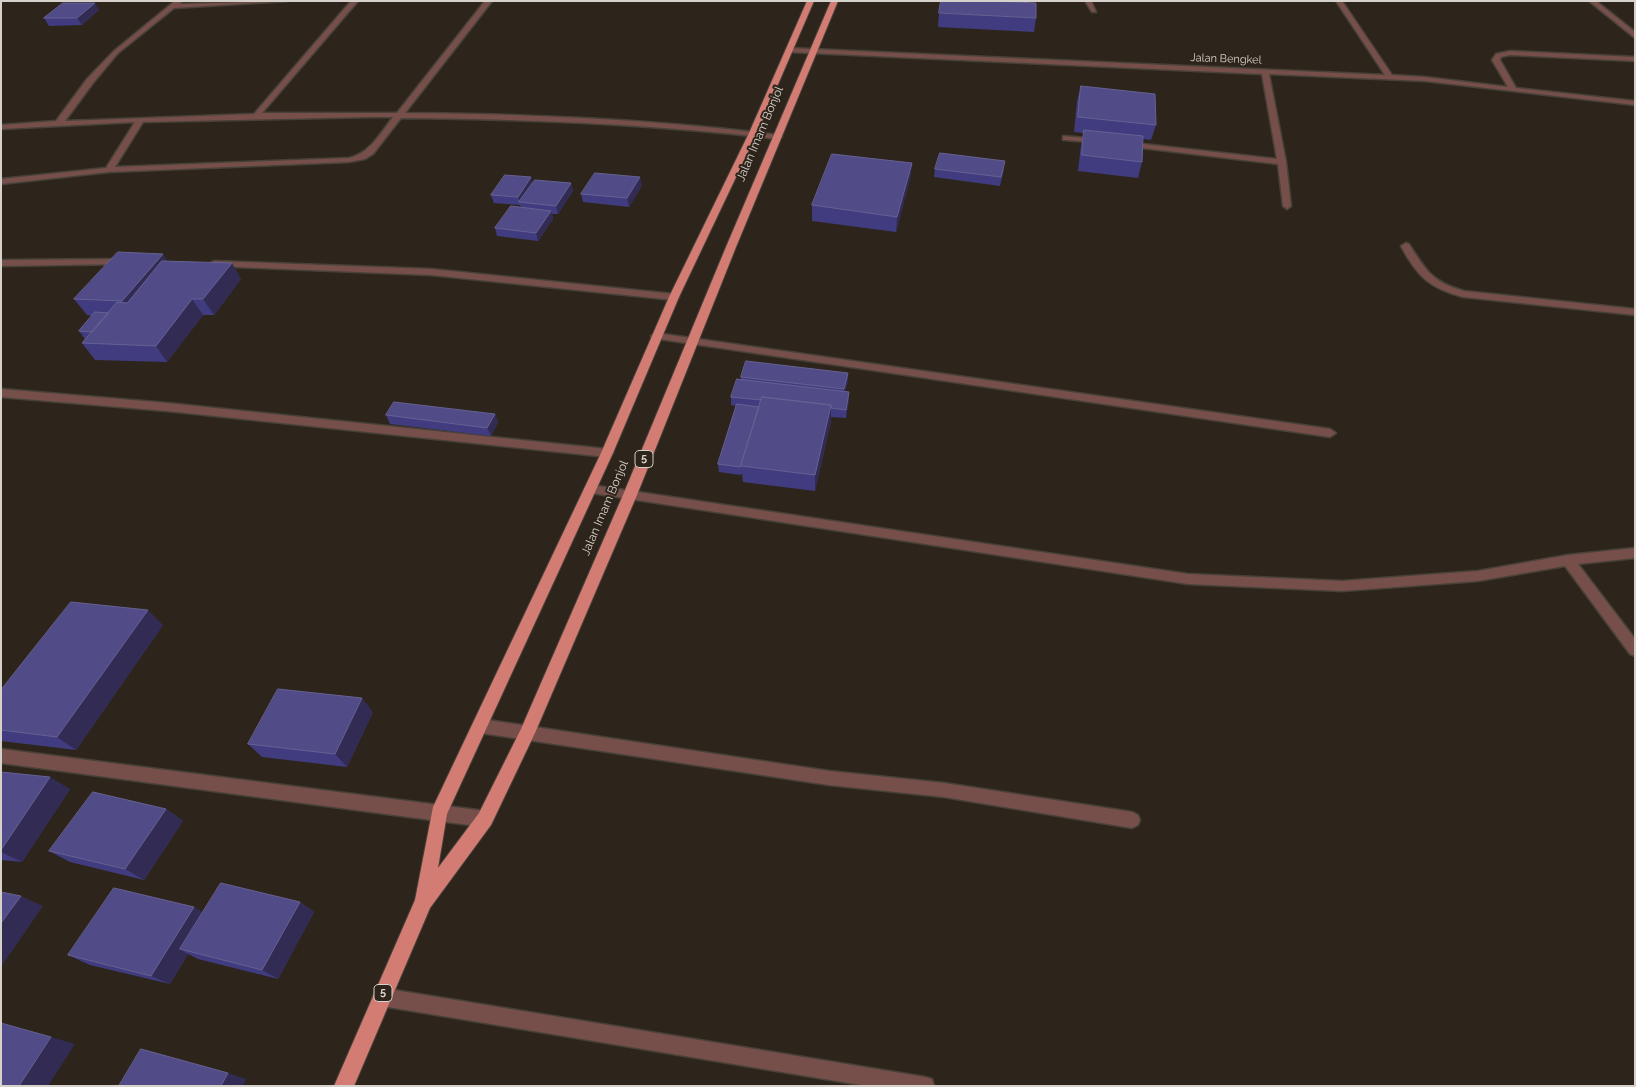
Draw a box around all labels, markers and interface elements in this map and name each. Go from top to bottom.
street label: Jalan Bengkel [1190,51,1262,67]
street label: Jalan Imam Bonjol [733,84,787,184]
road number: 5 [635,450,653,468]
street label: Jalan Imam Bonjol [578,458,632,558]
road number: 5 [374,984,392,1001]

